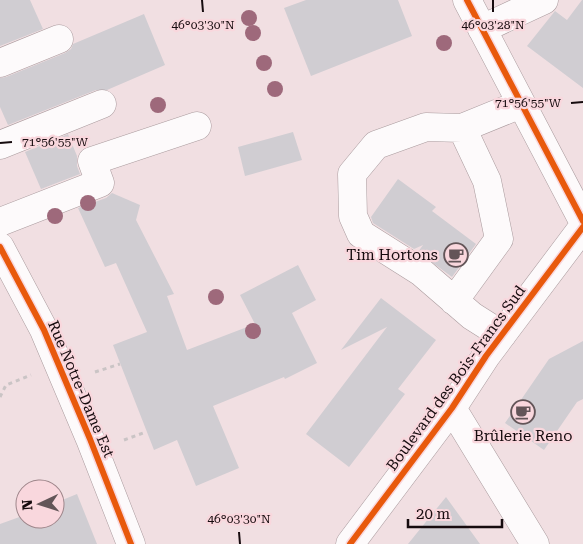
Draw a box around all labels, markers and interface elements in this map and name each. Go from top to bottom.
text: 46°03'30"N [171,18,235,32]
text: 46°03'28"N [461,18,525,32]
text: 71°56'55"W [495,96,562,110]
text: 71°56'55"W [22,135,89,149]
cafe icon: Tim Hortons [443,242,469,268]
place label: Tim Hortons [346,246,438,264]
street label: Boulevard des Bois-Francs Sud [383,282,529,474]
street label: Rue Notre-Dame Est [44,318,118,461]
cafe icon: Brûlerie Reno [510,399,536,425]
place label: Brûlerie Reno [474,427,572,445]
north arrow [15,479,65,529]
scale bar [408,496,502,528]
text: N [19,499,35,511]
text: 20 m [416,505,451,523]
text: 46°03'30"N [207,512,271,526]

